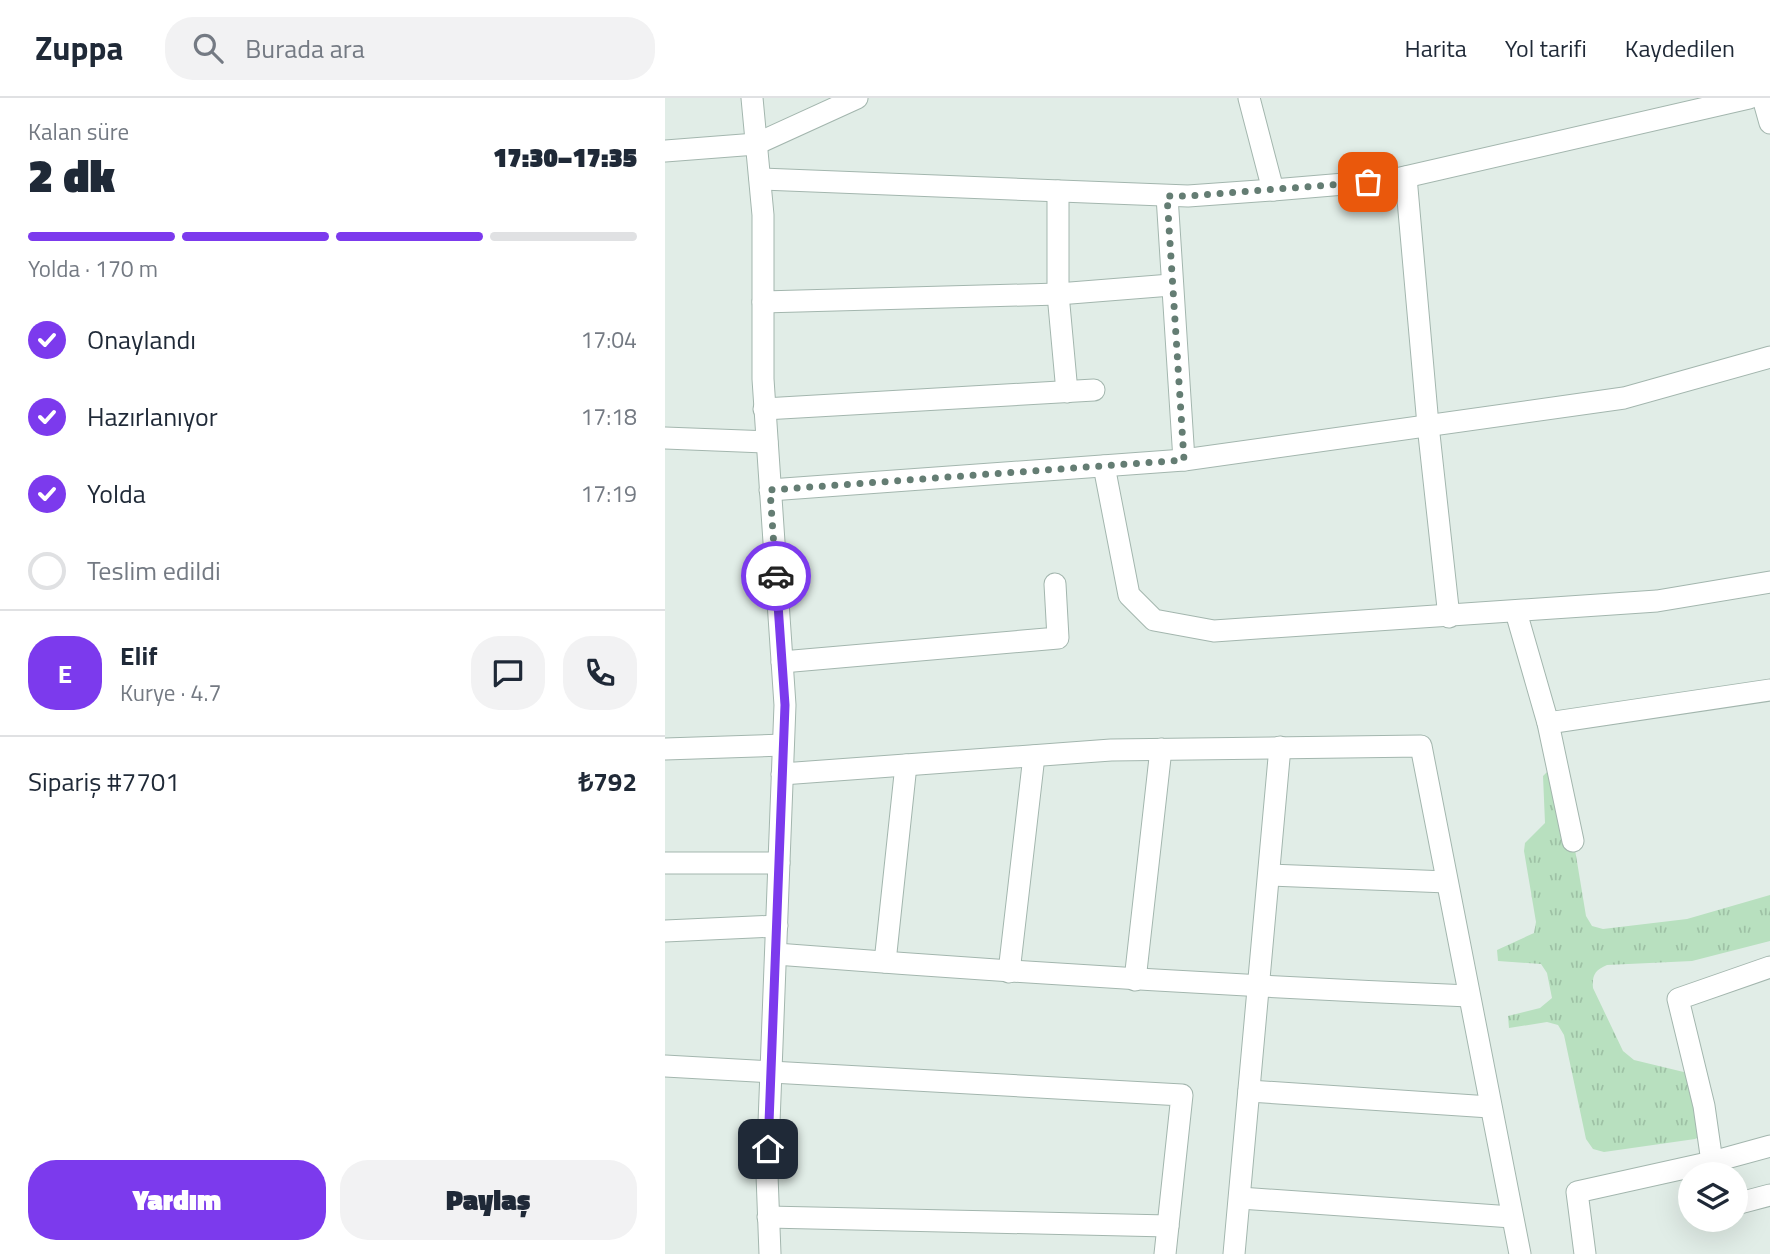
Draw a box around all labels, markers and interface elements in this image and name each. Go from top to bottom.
search box [165,17,655,80]
text: Zuppa [35,23,123,73]
icon: search [189,29,227,67]
text: Burada ara [245,29,365,68]
text: Harita [1405,30,1467,66]
text: Yol tarifi [1505,30,1587,66]
text: Kaydedilen [1625,30,1735,66]
text: Kalan süre [28,114,129,149]
text: 17:30–17:35 [493,138,637,177]
text: 2 dk [28,140,115,210]
pin [1338,152,1398,212]
icon: bag [1349,163,1387,201]
text: Yolda · 170 m [28,251,158,286]
text: Onaylandı [87,320,196,359]
icon: check [28,321,66,359]
text: 17:04 [580,322,637,357]
text: Hazırlanıyor [87,397,218,436]
icon: check [28,398,66,436]
text: 17:18 [580,399,637,434]
text: Yolda [87,474,146,513]
icon: check [28,475,66,513]
text: 17:19 [580,476,637,511]
courier [741,541,811,611]
text: Teslim edildi [87,551,221,590]
icon: car [757,557,795,595]
text: Elif [120,636,157,675]
button: chat [471,636,545,710]
button: phone [563,636,637,710]
text: E [58,654,72,693]
text: Kurye · 4.7 [120,675,221,710]
text: Sipariş #7701 [28,762,180,801]
text: ₺792 [578,762,637,801]
pin [738,1119,798,1179]
icon: home [749,1130,787,1168]
button: Yardım [28,1160,326,1240]
button: Paylaş [340,1160,637,1240]
map controls [1678,1162,1748,1232]
button: layers [1678,1162,1748,1232]

